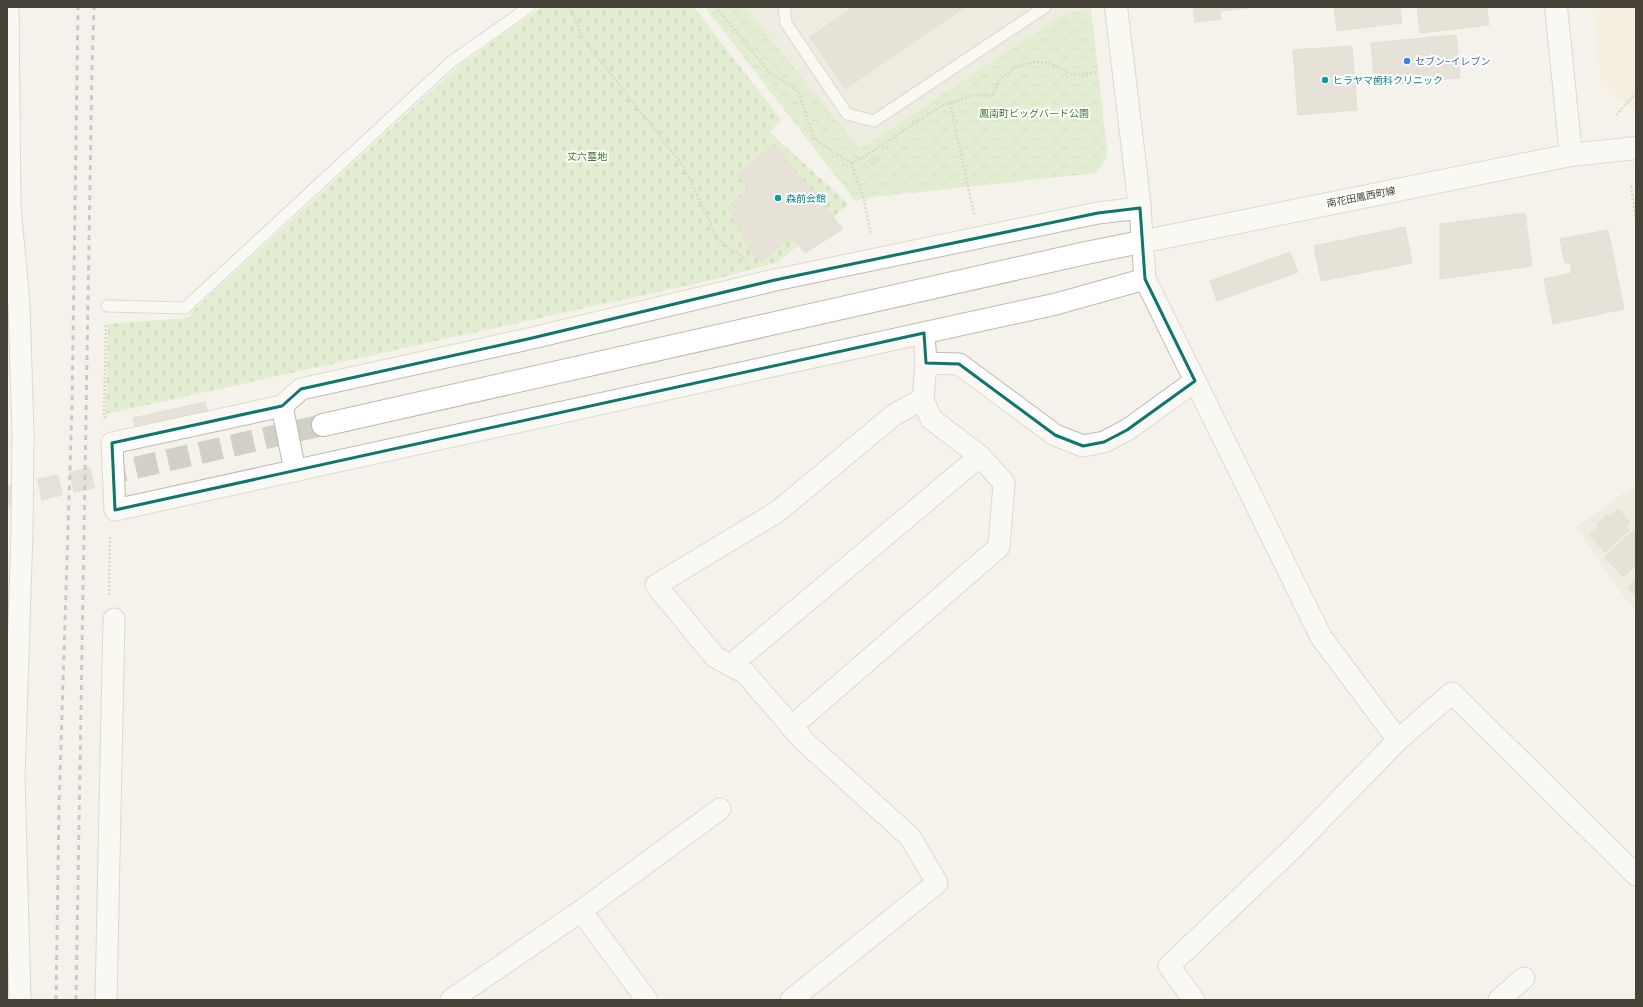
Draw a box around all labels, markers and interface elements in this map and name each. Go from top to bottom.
place label: セブン-イレブン [1415,54,1491,69]
marker: セブン-イレブン [1402,56,1412,66]
place label: ヒラヤマ歯科クリニック [1333,73,1443,88]
marker: ヒラヤマ歯科クリニック [1320,75,1330,85]
park label: 鳳南町ビッグバード公園 [979,106,1089,121]
park label: 丈六墓地 [567,149,608,164]
street label: 南花田鳳西町線 [1325,183,1397,211]
place label: 森前会館 [786,191,826,206]
marker: 森前会館 [773,193,783,203]

